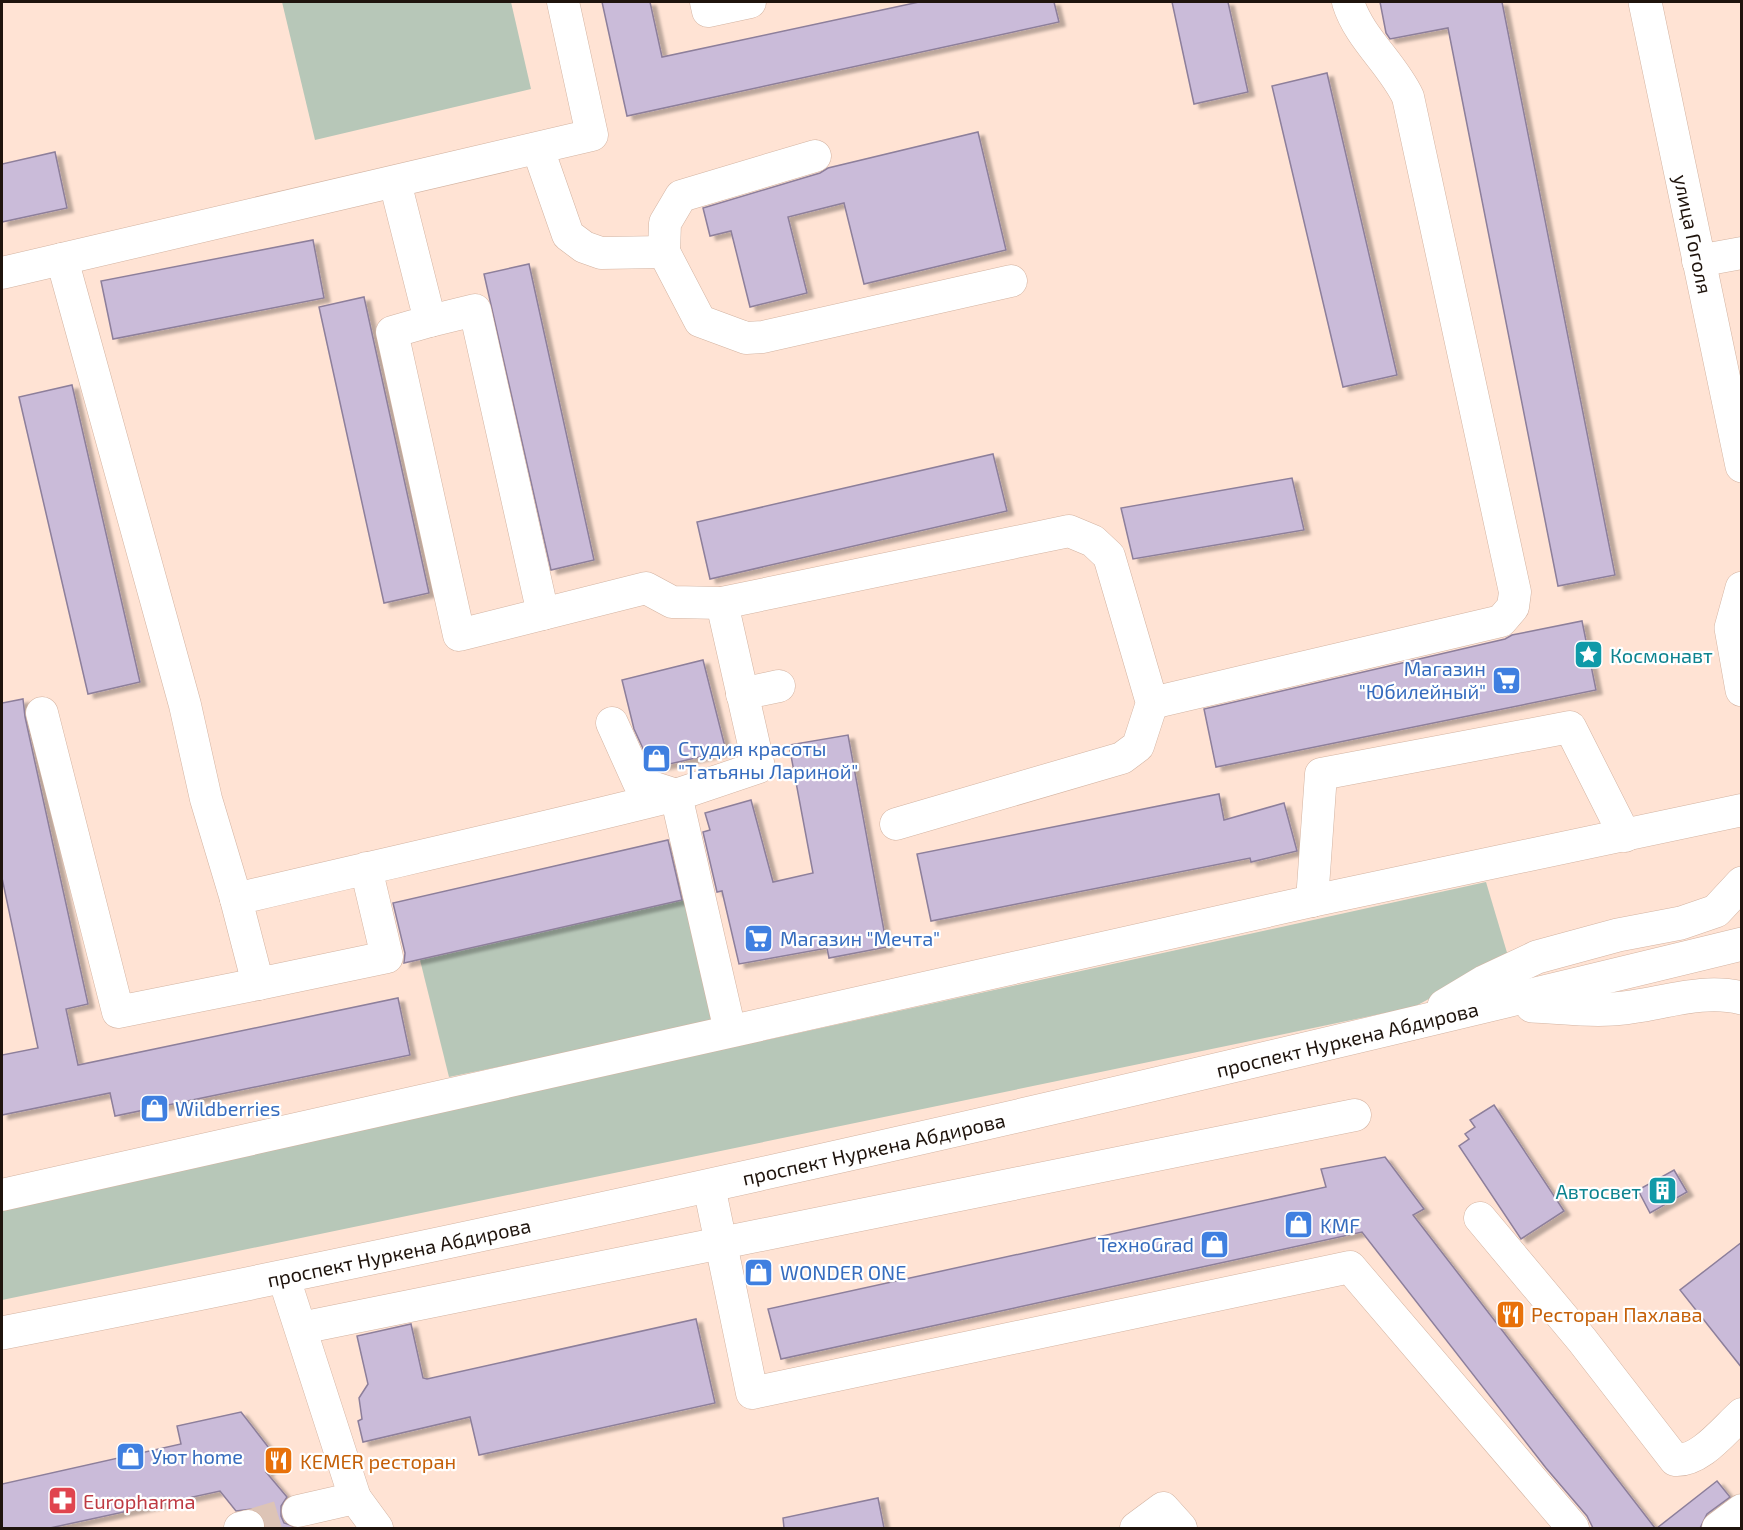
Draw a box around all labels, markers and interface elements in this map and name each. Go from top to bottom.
street label: улица Гоголя [1668,172,1718,296]
place icon: Космонавт [1573,639,1605,671]
place label: Космонавт [1610,643,1713,667]
place label: Магазин "Юбилейный" [1359,656,1486,703]
supermarket icon: Магазин "Юбилейный" [1491,664,1523,696]
place label: Студия красоты "Татьяны Лариной" [678,736,858,783]
shop icon: Студия красоты "Татьяны Лариной" [641,743,673,775]
supermarket icon: Магазин "Мечта" [743,922,775,954]
place label: Магазин "Мечта" [780,926,940,950]
street label: проспект Нуркена Абдирова [1214,996,1481,1082]
shop icon: Wildberries [138,1092,170,1124]
place label: Wildberries [175,1096,280,1120]
street label: проспект Нуркена Абдирова [740,1107,1007,1190]
building icon: Автосвет [1646,1175,1678,1207]
place label: Автосвет [1555,1179,1641,1203]
shop icon: KMF [1283,1209,1315,1241]
street label: проспект Нуркена Абдирова [265,1213,533,1291]
place label: KMF [1320,1213,1360,1237]
shop icon: ТехноGrad [1199,1228,1231,1260]
place label: ТехноGrad [1097,1232,1194,1256]
shop icon: WONDER ONE [743,1256,775,1288]
place label: WONDER ONE [780,1260,906,1284]
restaurant icon: Ресторан Пахлава [1494,1298,1526,1330]
place label: Ресторан Пахлава [1531,1302,1703,1326]
shop icon: Уют home [114,1440,146,1472]
place label: Уют home [151,1444,243,1468]
restaurant icon: KEMER ресторан [263,1445,295,1477]
place label: KEMER ресторан [300,1449,456,1473]
pharmacy icon: Europharma [46,1485,78,1517]
place label: Europharma [83,1489,195,1513]

